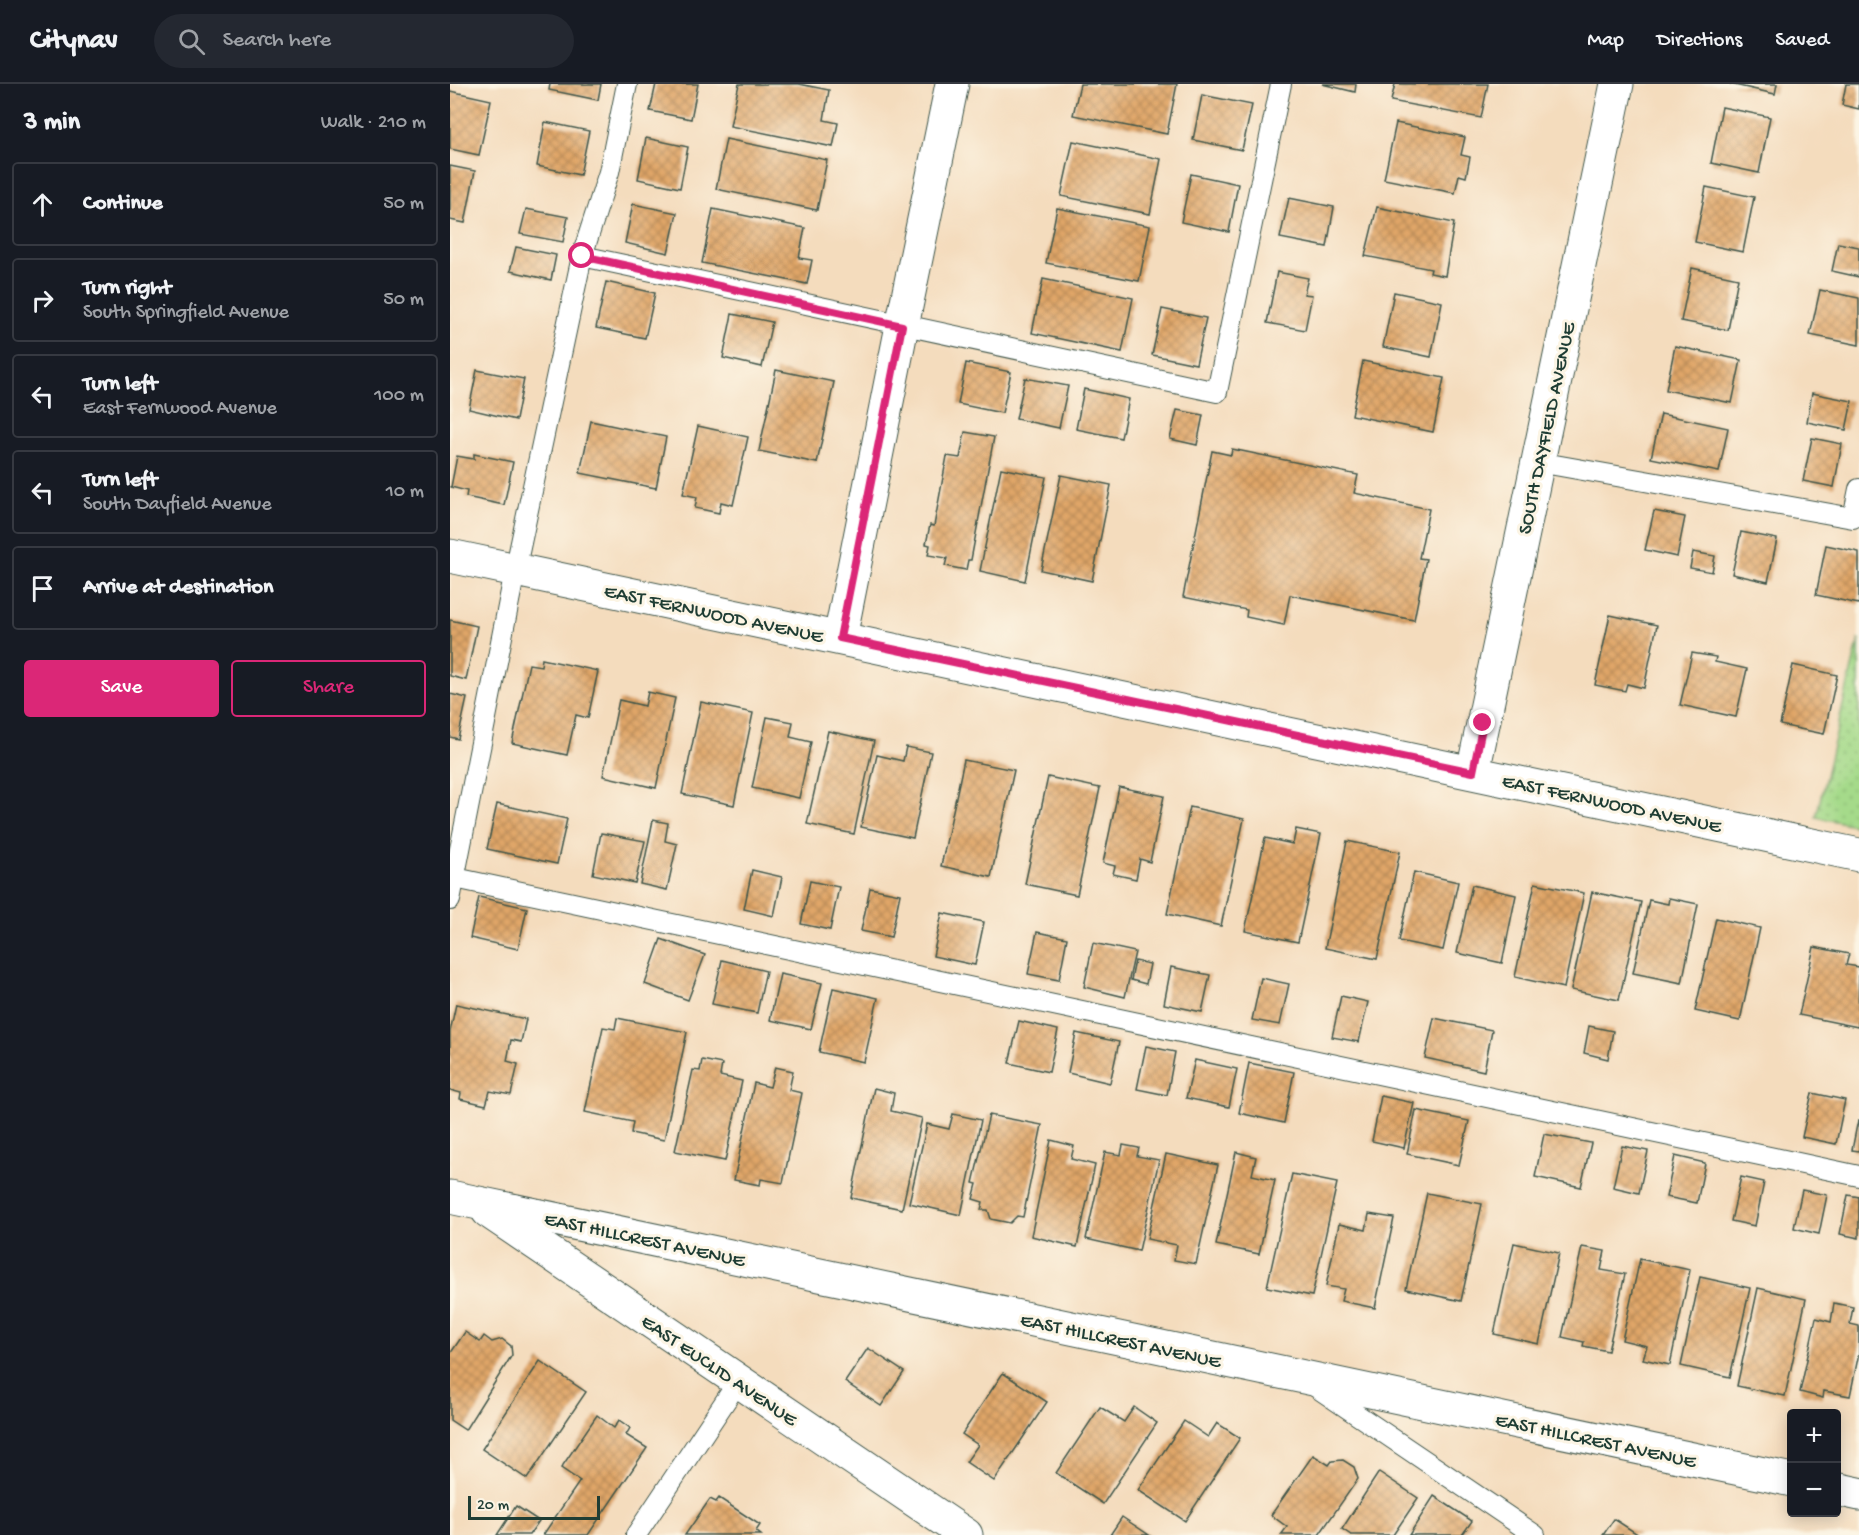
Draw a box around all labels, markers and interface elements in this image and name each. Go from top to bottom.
search box [154,14,574,68]
text: Citynav [30,25,118,58]
icon: search [175,25,208,58]
text: Search here [223,28,331,54]
text: Map [1587,29,1624,54]
text: Directions [1657,29,1742,54]
text: Saved [1775,29,1829,54]
text: 3 min [24,108,80,139]
text: Walk · 210 m [321,112,426,135]
icon: ahead [26,188,59,221]
text: Continue [83,191,163,217]
text: 50 m [383,193,424,216]
route start [568,242,594,268]
text: Turn right [83,276,171,302]
icon: right [26,284,59,317]
text: 50 m [383,289,424,312]
text: South Springfield Avenue [83,302,289,325]
street label: SOUTH DAYFIELD AVENUE [1515,319,1582,537]
text: Turn left [83,372,157,398]
icon: left [26,380,59,413]
text: 100 m [374,385,424,408]
text: East Fernwood Avenue [83,398,277,421]
text: Turn left [83,468,157,494]
icon: left [26,476,59,509]
text: 10 m [386,481,424,504]
text: South Dayfield Avenue [83,494,271,517]
icon: arrive [26,572,59,605]
text: Arrive at destination [83,575,273,601]
street label: EAST FERNWOOD AVENUE [602,581,826,650]
button: Save [24,660,219,717]
button: Share [231,660,426,717]
route end [1469,709,1495,735]
street label: EAST FERNWOOD AVENUE [1500,771,1724,840]
street label: EAST HILLCREST AVENUE [542,1209,748,1274]
street label: EAST HILLCREST AVENUE [1018,1310,1224,1375]
street label: EAST EUCLID AVENUE [636,1311,802,1434]
map controls [1787,1409,1841,1517]
button: + [1787,1409,1841,1463]
street label: EAST HILLCREST AVENUE [1493,1410,1699,1475]
button: − [1787,1463,1841,1517]
scale bar [468,1493,600,1520]
text: 20 m [477,1497,509,1516]

